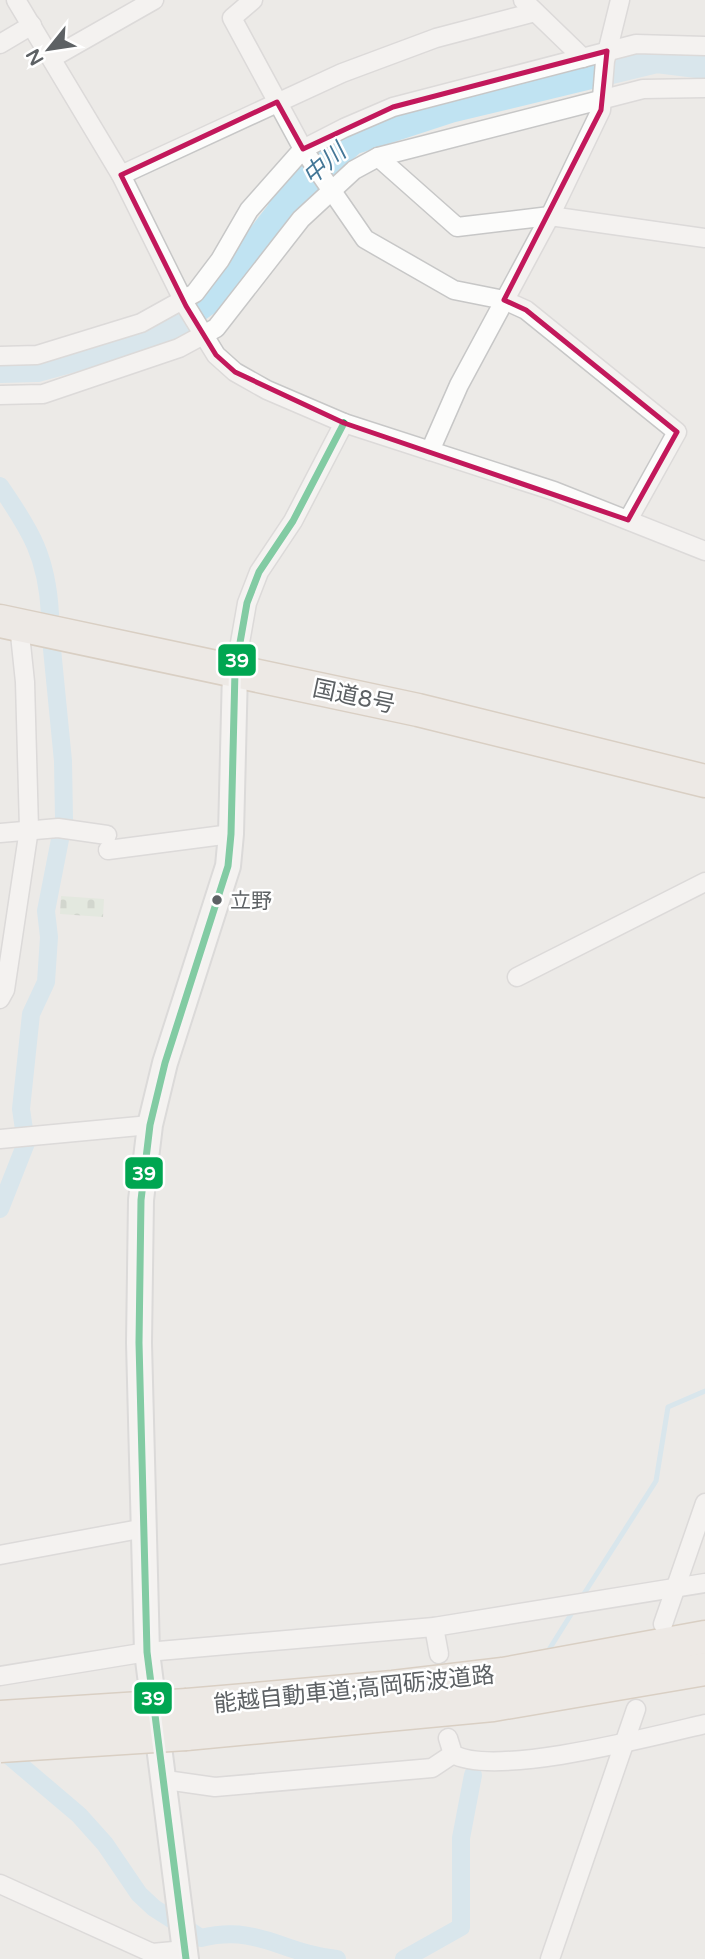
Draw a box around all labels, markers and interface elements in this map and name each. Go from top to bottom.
north arrow [14,14,84,84]
text: N [22,45,48,69]
water label: 中川 [297,136,354,191]
line badge: 39 [217,643,257,677]
text: 39 [225,650,249,672]
street label: 国道8号 [310,675,398,719]
place label: 立野 [230,889,272,914]
marker: 立野 [210,893,224,907]
line badge: 39 [124,1156,164,1190]
text: 39 [132,1163,156,1185]
street label: 能越自動車道;高岡砺波道路 [212,1661,496,1719]
line badge: 39 [133,1681,173,1715]
text: 39 [141,1688,165,1710]

